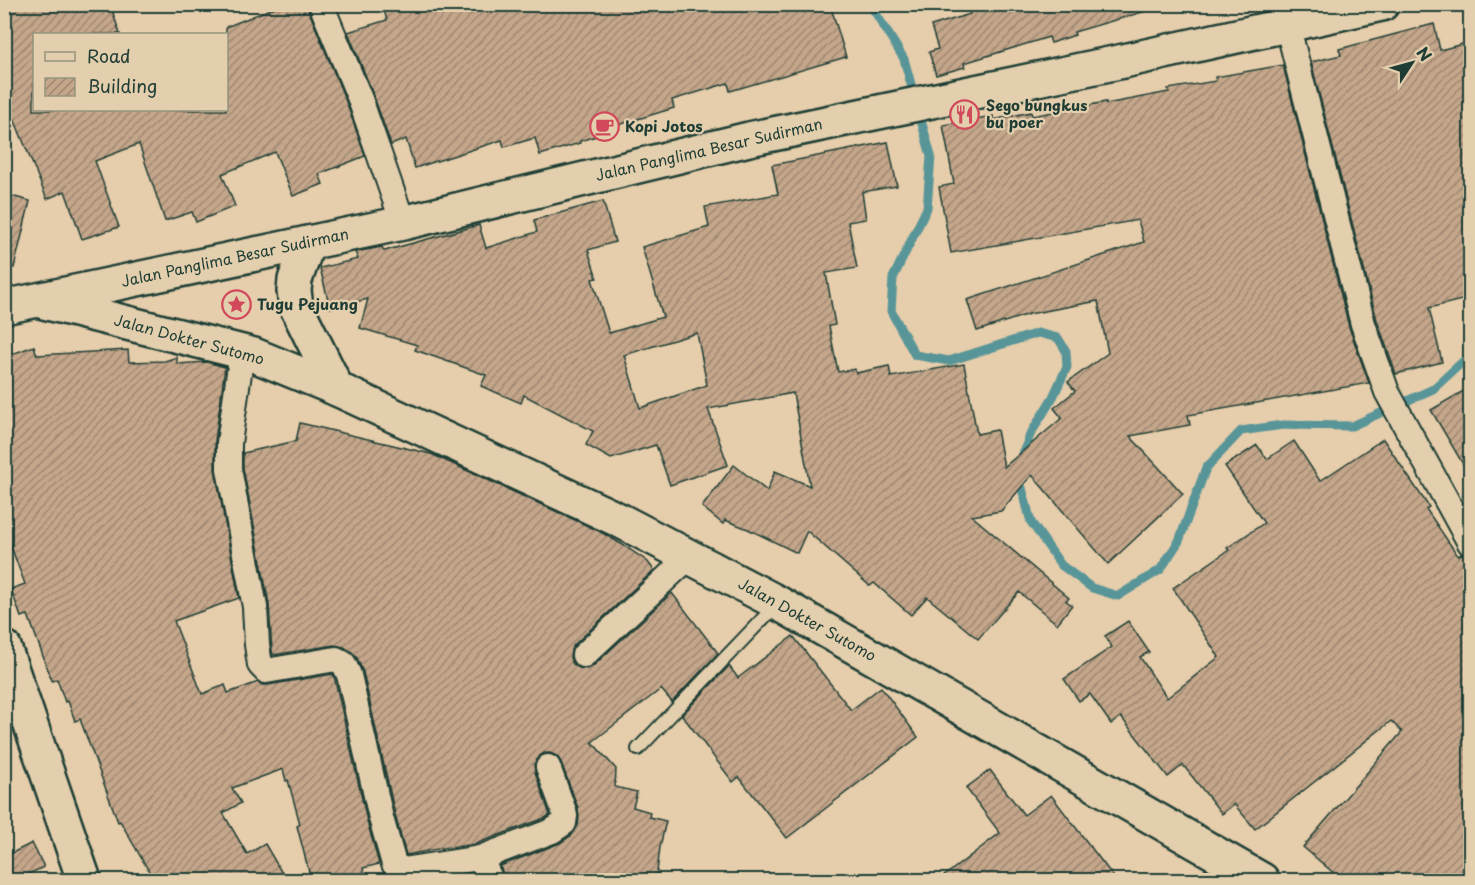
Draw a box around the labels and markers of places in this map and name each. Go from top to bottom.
place label: Sego bungkus bu poer [986,93,1087,133]
restaurant icon: Sego bungkus bu poer [949,99,981,131]
cafe icon: Kopi Jotos [588,111,620,143]
place label: Kopi Jotos [625,114,703,137]
place icon: Tugu Pejuang [220,289,252,321]
place label: Tugu Pejuang [257,292,358,315]

